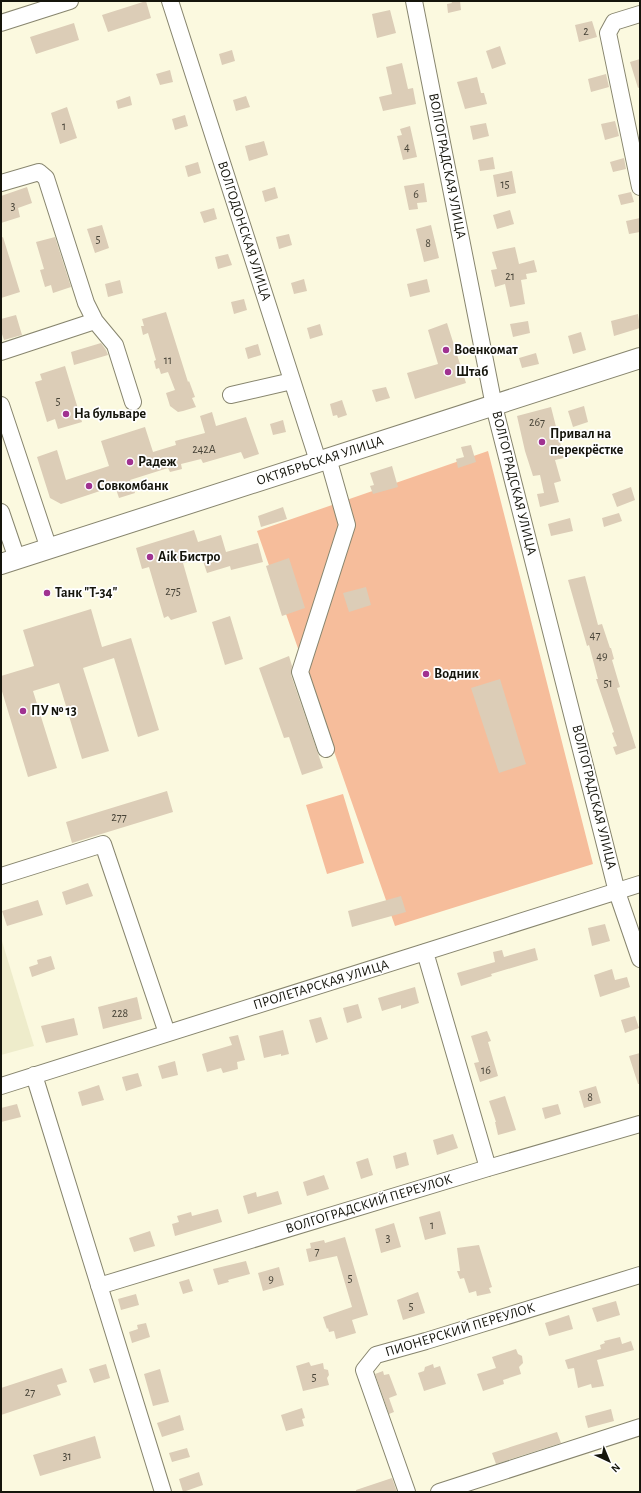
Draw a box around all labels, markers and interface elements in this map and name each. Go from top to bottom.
house number: 2 [583,25,589,37]
street label: ВОЛГОГРАДСКАЯ УЛИЦА [426,92,468,240]
house number: 1 [62,120,66,132]
house number: 4 [404,141,410,153]
street label: ВОЛГОДОНСКАЯ УЛИЦА [215,159,273,303]
house number: 15 [500,178,510,190]
house number: 6 [413,188,419,200]
house number: 3 [11,200,16,212]
house number: 5 [95,233,101,245]
house number: 8 [425,237,431,249]
house number: 21 [505,270,515,282]
place label: Военкомат [454,343,518,357]
marker: Военкомат [441,345,451,355]
house number: 11 [164,354,172,366]
place label: Штаб [456,365,488,379]
marker: Штаб [443,367,453,377]
house number: 5 [55,395,61,407]
place label: На бульваре [74,407,146,421]
marker: На бульваре [61,409,71,419]
street label: ВОЛГОГРАДСКАЯ УЛИЦА [489,409,539,557]
house number: 267 [529,416,545,428]
place label: Привал на перекрёстке [550,427,624,457]
street label: ОКТЯБРЬСКАЯ УЛИЦА [255,434,385,488]
marker: Привал на перекрёстке [537,437,547,447]
house number: 242А [192,443,216,455]
place label: Радеж [138,455,177,469]
marker: Радеж [125,457,135,467]
place label: Совкомбанк [97,479,169,493]
marker: Совкомбанк [84,481,94,491]
place label: Aik Бистро [158,550,220,564]
marker: Aik Бистро [145,552,155,562]
house number: 275 [165,585,181,597]
place label: Танк "Т-34" [55,586,118,600]
marker: Танк "Т-34" [42,588,52,598]
house number: 47 [590,629,600,641]
house number: 49 [596,650,608,662]
place label: Водник [434,667,479,681]
marker: Водник [421,669,431,679]
house number: 51 [603,677,613,689]
place label: ПУ № 13 [31,704,77,718]
marker: ПУ № 13 [18,706,28,716]
street label: ВОЛГОГРАДСКАЯ УЛИЦА [569,723,619,871]
house number: 277 [111,811,127,823]
street label: ПРОЛЕТАРСКАЯ УЛИЦА [251,958,391,1012]
house number: 228 [112,1007,129,1019]
house number: 16 [481,1064,491,1076]
house number: 8 [587,1091,593,1103]
street label: ВОЛГОГРАДСКИЙ ПЕРЕУЛОК [284,1171,454,1236]
house number: 1 [430,1219,434,1231]
house number: 3 [386,1232,391,1244]
house number: 7 [314,1245,320,1257]
house number: 5 [347,1272,353,1284]
house number: 9 [268,1273,274,1285]
street label: ПИОНЕРСКИЙ ПЕРЕУЛОК [383,1300,537,1359]
house number: 5 [408,1300,414,1312]
house number: 5 [311,1371,317,1383]
house number: 27 [25,1386,35,1398]
north arrow [589,1441,629,1481]
house number: 31 [62,1450,72,1462]
text: N [609,1461,622,1474]

